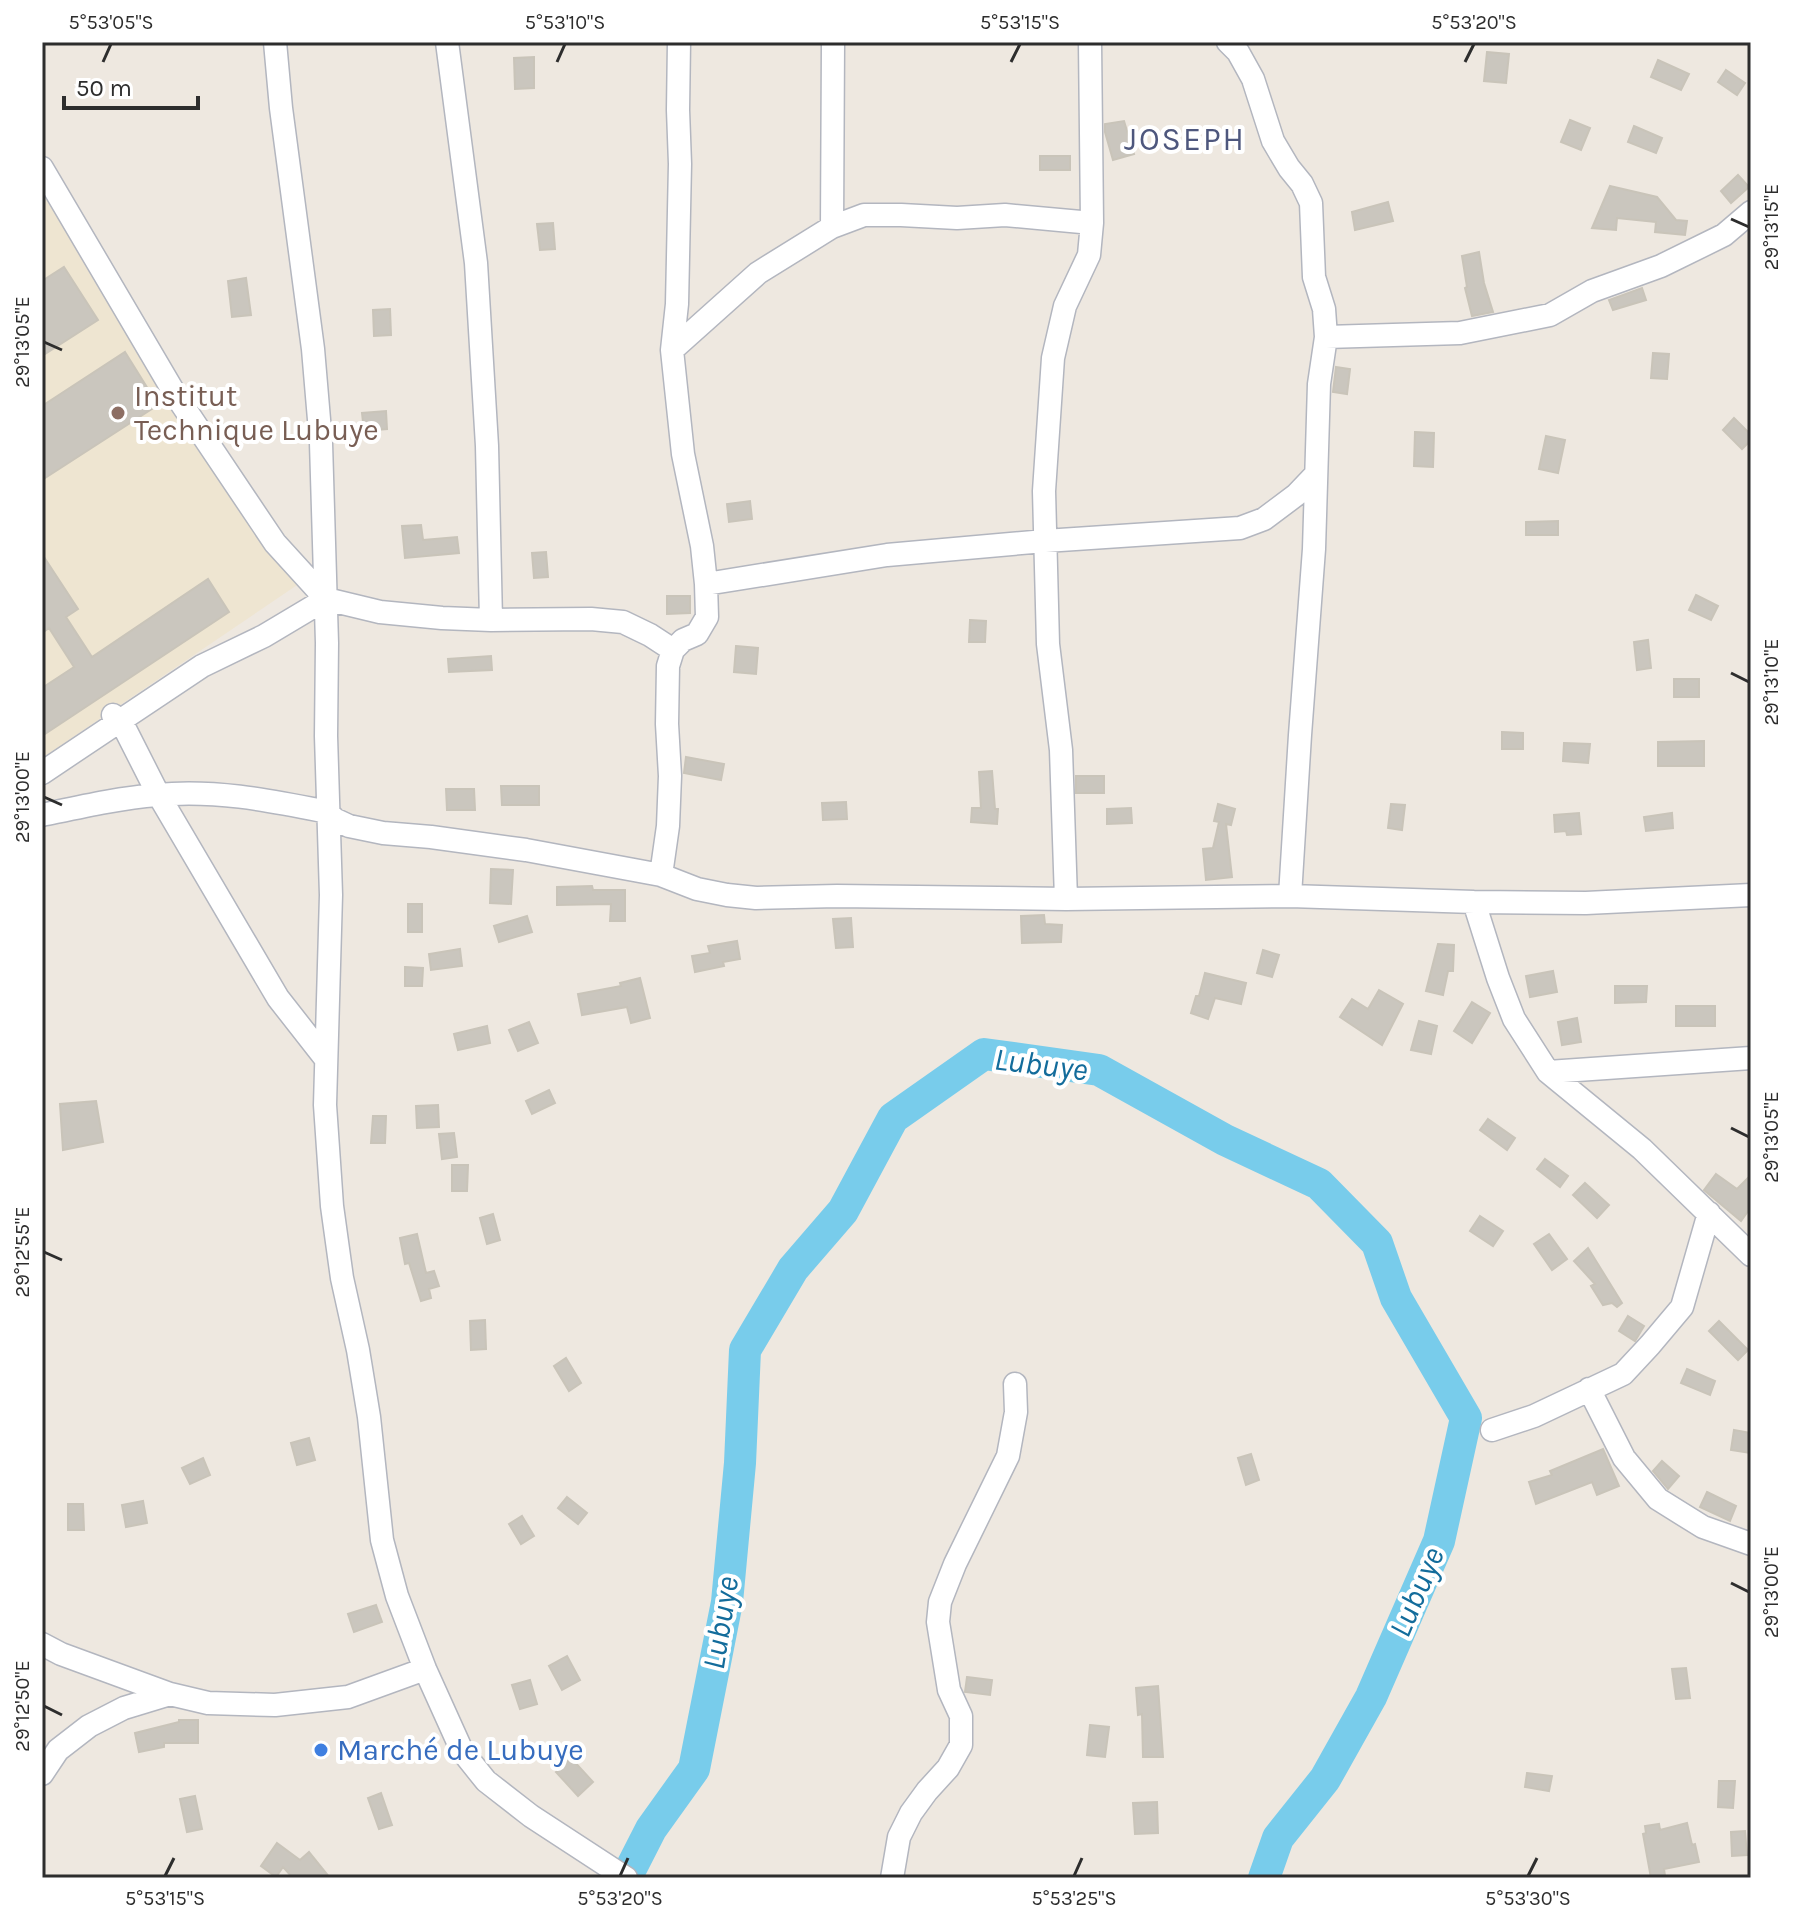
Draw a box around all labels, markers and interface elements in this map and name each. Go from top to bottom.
text: 5°53'05"S [68,11,154,34]
text: 5°53'10"S [525,11,605,34]
text: 5°53'15"S [980,11,1060,34]
text: 5°53'20"S [1431,11,1517,34]
scale bar [64,60,198,110]
text: 50 m [76,74,132,102]
district label: JOSEPH [1124,121,1246,158]
text: 29°13'15"E [1760,184,1783,270]
text: 29°13'05"E [11,296,34,388]
place label: Institut Technique Lubuye [134,378,379,448]
marker: Institut Technique Lubuye [109,404,127,422]
text: 29°13'10"E [1760,639,1783,725]
text: 29°13'00"E [11,751,34,843]
water label: Lubuye [992,1040,1090,1089]
text: 29°13'05"E [1760,1091,1783,1183]
text: 29°12'55"E [11,1207,34,1297]
water label: Lubuye [1381,1542,1452,1643]
text: 29°13'00"E [1760,1546,1783,1638]
water label: Lubuye [695,1574,746,1672]
text: 29°12'50"E [11,1660,34,1752]
place label: Marché de Lubuye [337,1732,584,1768]
marker: Marché de Lubuye [312,1741,330,1759]
text: 5°53'15"S [125,1887,205,1910]
text: 5°53'20"S [577,1887,663,1910]
text: 5°53'25"S [1032,1887,1116,1910]
text: 5°53'30"S [1485,1887,1571,1910]

